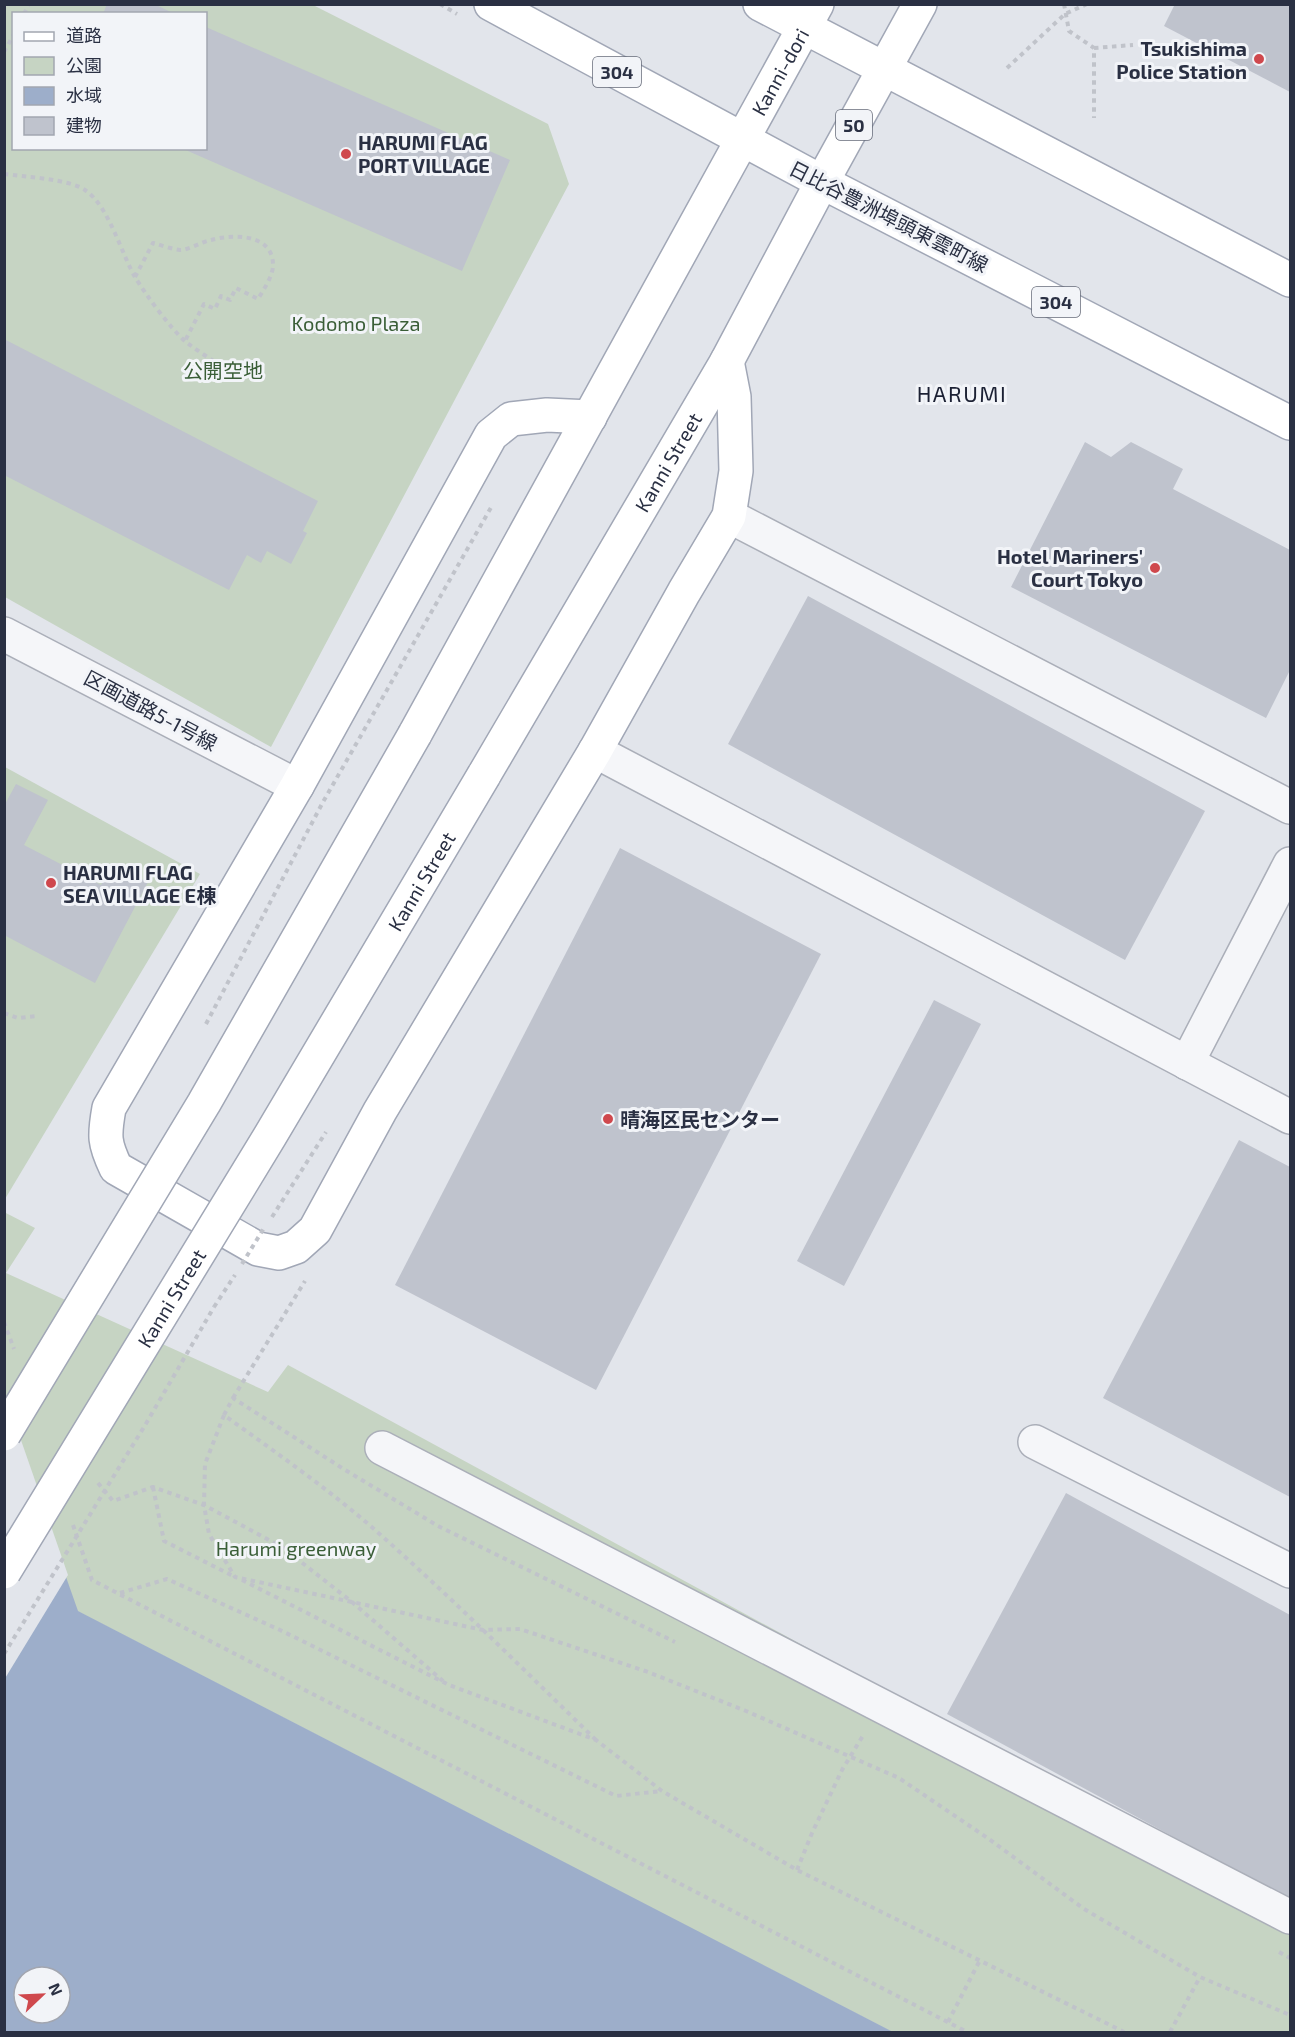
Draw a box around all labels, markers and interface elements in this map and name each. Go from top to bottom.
legend [12,12,207,150]
text: 道路 [66,24,102,46]
street label: Kanni-dori [746,24,813,120]
place label: Tsukishima Police Station [1116,36,1247,83]
marker: Tsukishima Police Station [1252,52,1266,66]
text: 公園 [66,54,102,76]
road number: 304 [593,57,641,87]
text: 水域 [66,84,102,106]
road number: 50 [836,110,872,140]
text: 建物 [66,114,102,136]
place label: HARUMI FLAG PORT VILLAGE [358,130,490,177]
marker: HARUMI FLAG PORT VILLAGE [339,147,353,161]
street label: 日比谷豊洲埠頭東雲町線 [786,155,992,277]
road number: 304 [1032,287,1080,317]
park label: Kodomo Plaza [292,311,420,335]
park label: 公開空地 [183,358,263,382]
district label: HARUMI [917,380,1007,406]
street label: Kanni Street [629,408,706,516]
place label: Hotel Mariners' Court Tokyo [997,544,1143,592]
marker: Hotel Mariners' Court Tokyo [1148,561,1162,575]
street label: 区画道路5-1号線 [80,665,222,755]
street label: Kanni Street [382,827,460,935]
place label: HARUMI FLAG SEA VILLAGE E棟 [63,860,216,907]
marker: HARUMI FLAG SEA VILLAGE E棟 [44,876,58,890]
place label: 晴海区民センター [620,1107,780,1131]
marker: 晴海区民センター [601,1112,615,1126]
street label: Kanni Street [132,1244,211,1352]
park label: Harumi greenway [216,1536,377,1560]
north arrow [12,1965,72,2025]
text: N [45,1980,67,1998]

